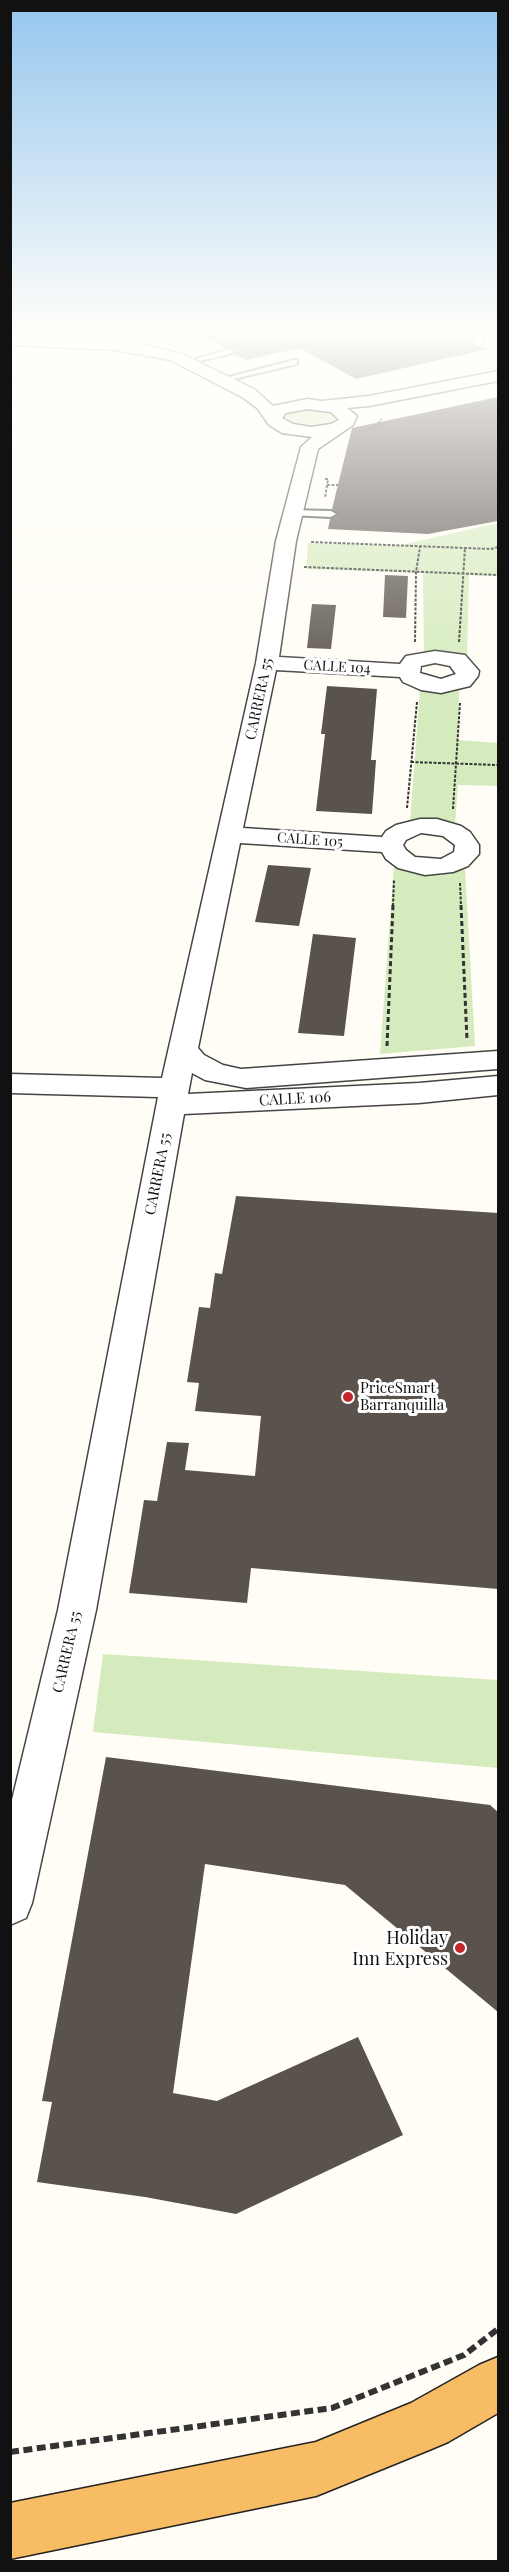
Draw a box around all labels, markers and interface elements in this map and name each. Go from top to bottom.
street label: CARRERA 55 [242,656,276,742]
street label: CALLE 104 [303,657,371,677]
street label: CALLE 105 [276,829,344,851]
street label: CALLE 106 [258,1088,332,1110]
street label: CARRERA 55 [141,1131,175,1217]
place label: PriceSmart Barranquilla [360,1379,444,1414]
marker: PriceSmart Barranquilla [341,1390,355,1404]
street label: CARRERA 55 [49,1609,85,1695]
place label: Holiday Inn Express [352,1927,448,1970]
marker: Holiday Inn Express [453,1941,467,1955]

